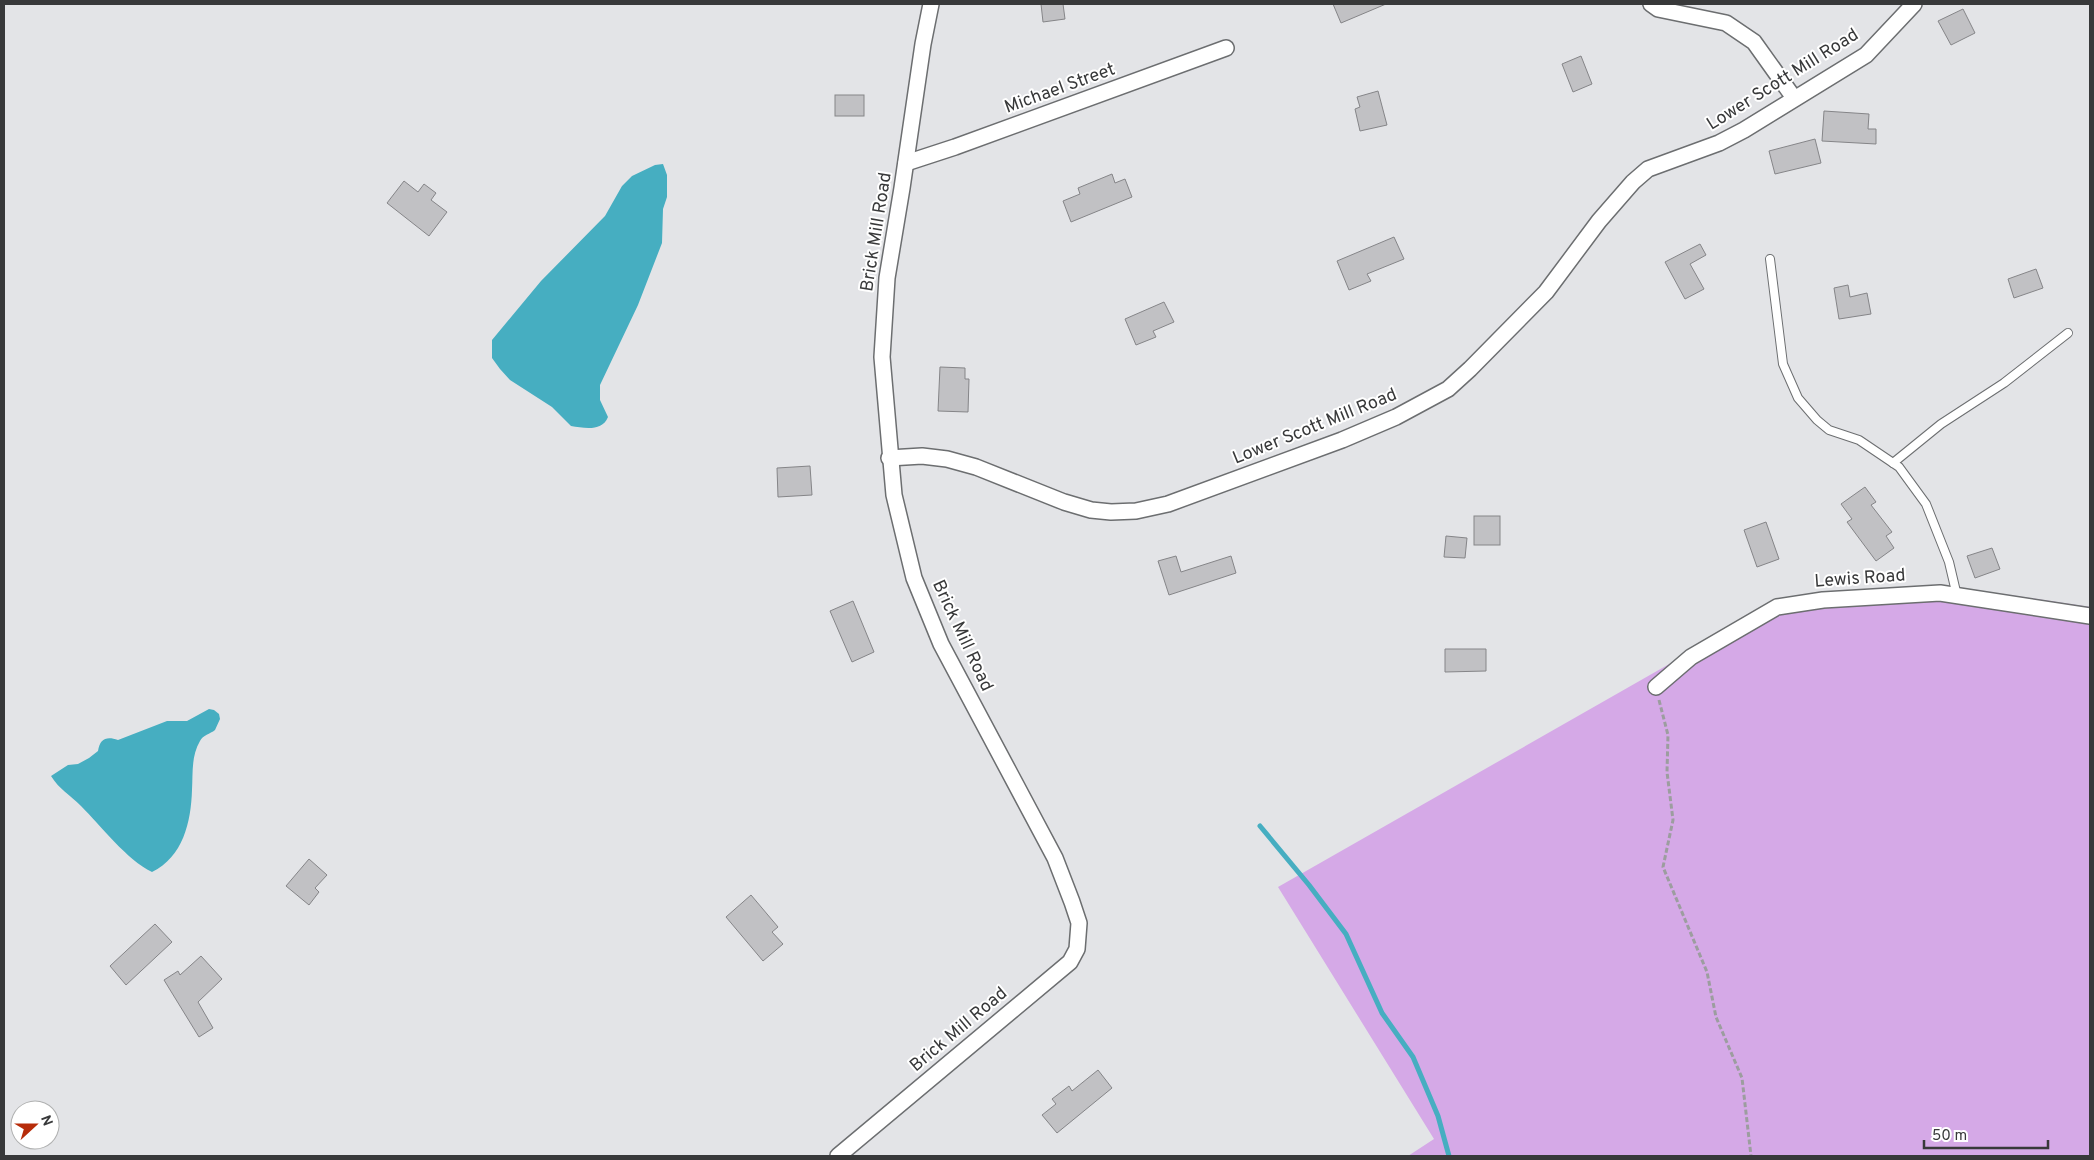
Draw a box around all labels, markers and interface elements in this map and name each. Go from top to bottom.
street label: Lower Scott Mill Road [1703,24,1863,136]
street label: Michael Street [1001,58,1119,120]
street label: Brick Mill Road [856,171,898,293]
street label: Lower Scott Mill Road [1230,384,1400,470]
street label: Lewis Road [1814,564,1906,594]
street label: Brick Mill Road [926,577,998,695]
street label: Brick Mill Road [905,982,1013,1078]
north arrow [10,1100,60,1150]
text: N [36,1113,55,1129]
scale bar [1924,1118,2048,1150]
text: 50 m [1932,1127,1967,1146]

